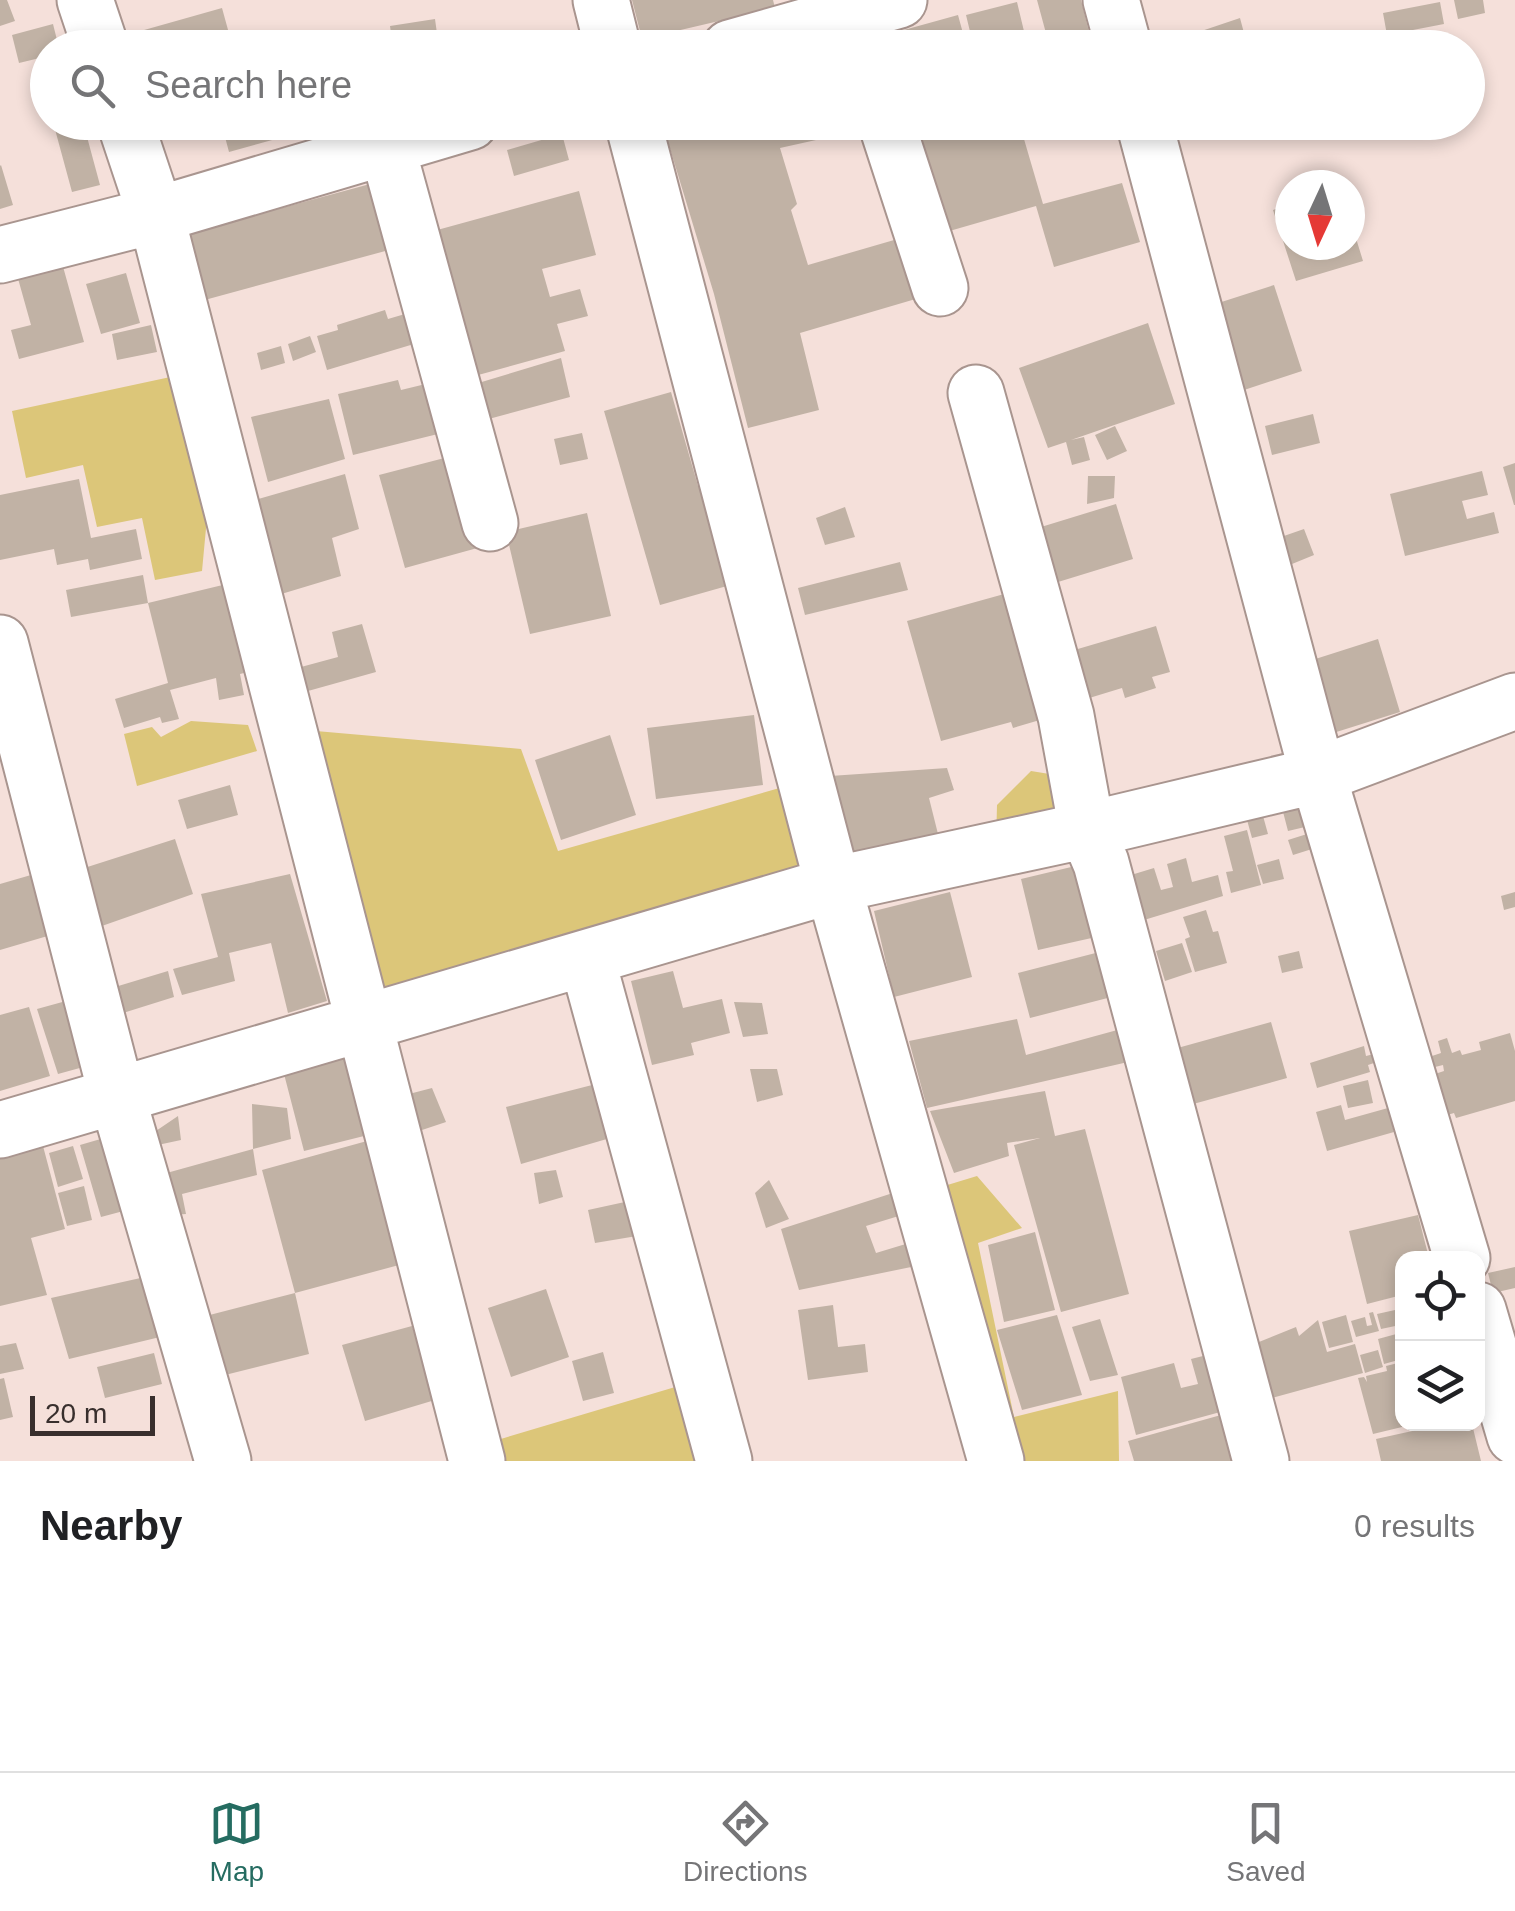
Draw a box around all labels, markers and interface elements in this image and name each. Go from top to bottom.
search box [30,30,1485,140]
icon: search [65,58,120,113]
text: Search here [145,64,352,106]
north arrow [1275,170,1365,260]
map controls [1395,1251,1485,1431]
button: locate [1395,1251,1485,1341]
button: layers [1395,1341,1485,1431]
scale bar [30,1391,155,1436]
text: 20 m [45,1398,107,1429]
text: Nearby [40,1502,182,1549]
text: 0 results [1354,1508,1475,1544]
tab: Map [209,1796,264,1888]
tab: Directions [683,1796,808,1888]
tab: Saved [1226,1796,1306,1888]

